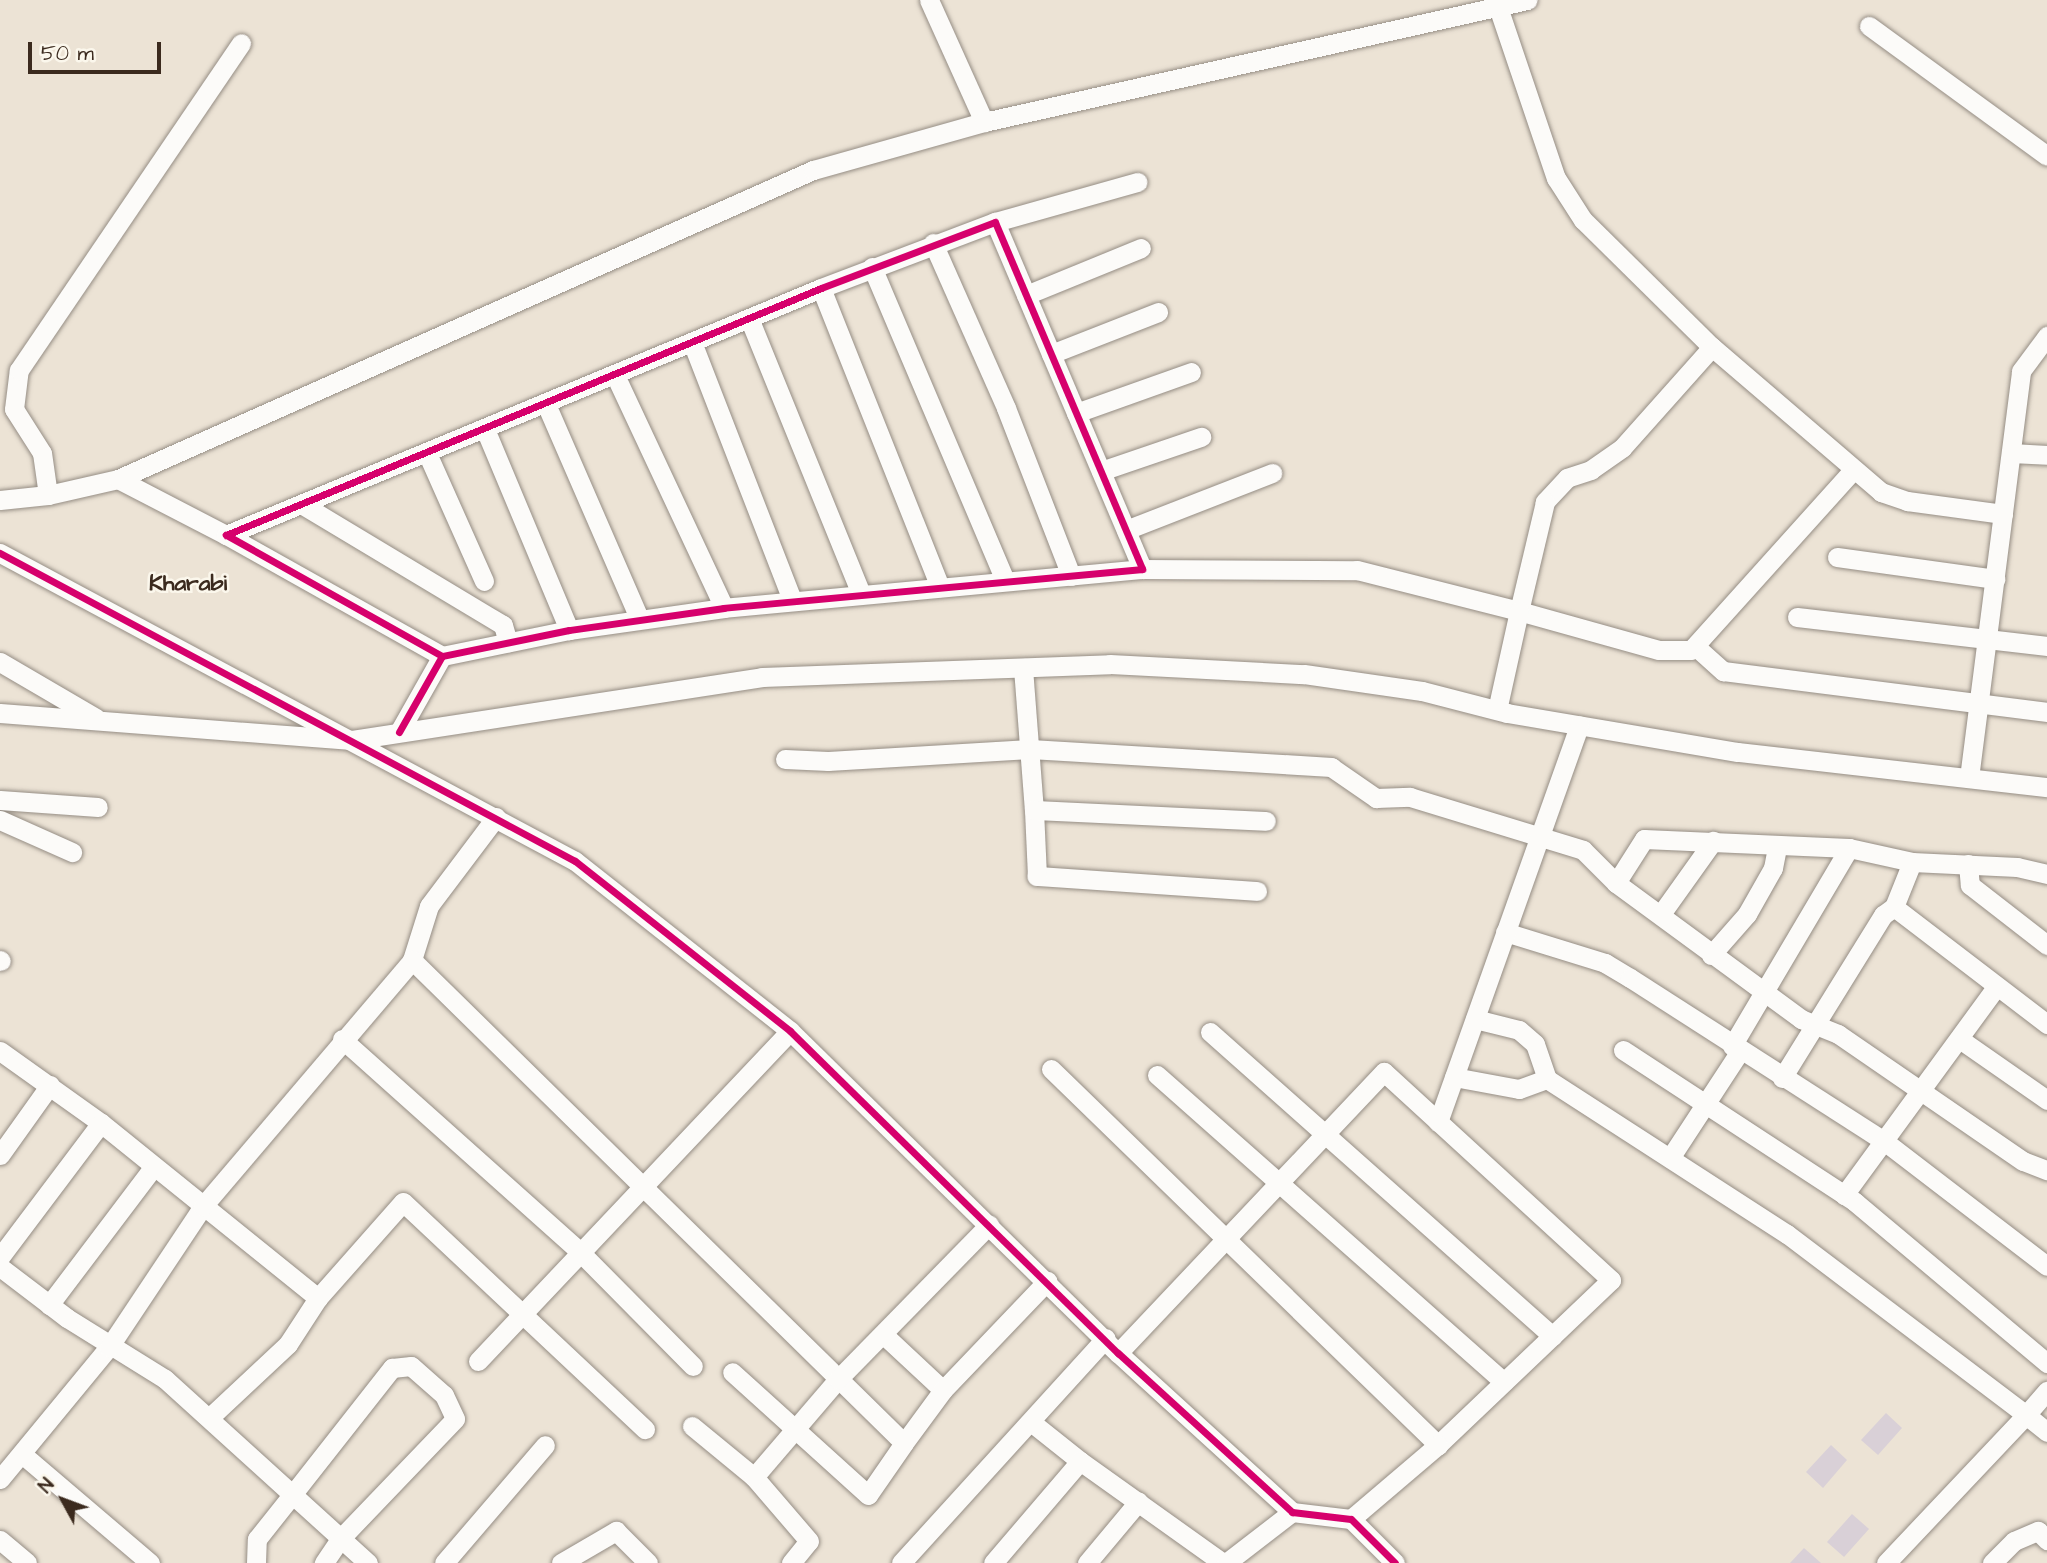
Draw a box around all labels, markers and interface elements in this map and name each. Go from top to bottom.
scale bar [32,28,164,72]
text: 50 m [41,39,94,68]
district label: Kharabi [149,569,227,597]
north arrow [28,1465,98,1535]
text: N [33,1473,61,1499]

